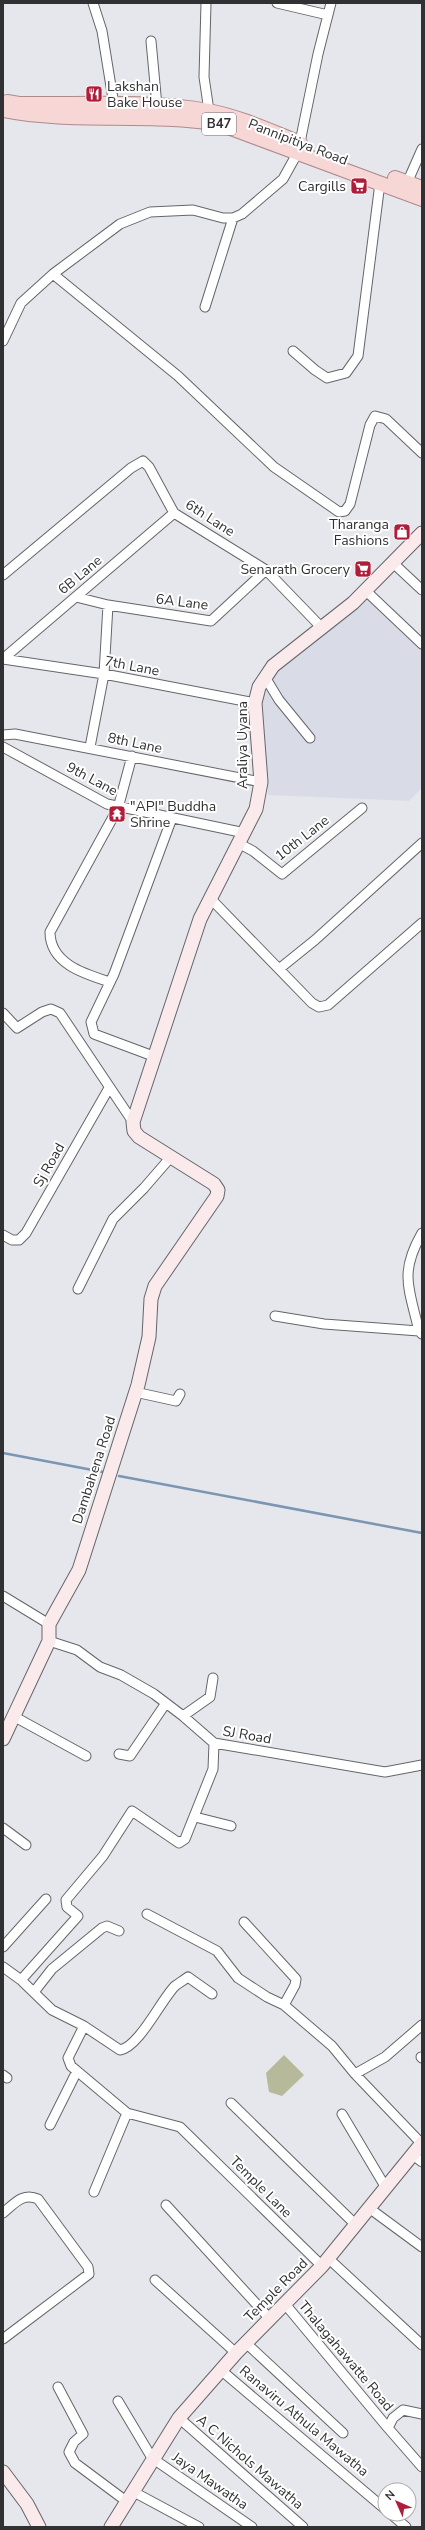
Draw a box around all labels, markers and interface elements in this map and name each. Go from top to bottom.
place label: Lakshan Bake House [107,77,182,112]
restaurant icon: Lakshan Bake House [84,84,104,104]
road number: B47 [202,113,236,135]
street label: Pannipitiya Road [245,114,351,170]
supermarket icon: Cargills [349,176,369,196]
place label: Cargills [298,177,346,196]
street label: 6th Lane [182,495,238,541]
place label: Tharanga Fashions [329,515,389,550]
shop icon: Tharanga Fashions [392,522,412,542]
street label: 6B Lane [54,551,106,599]
supermarket icon: Senarath Grocery [353,559,373,579]
place label: Senarath Grocery [240,560,351,579]
street label: 6A Lane [155,589,209,615]
street label: 7th Lane [103,651,161,681]
street label: Araliya Uyana [233,701,252,789]
street label: 8th Lane [106,728,164,758]
street label: 9th Lane [63,758,121,800]
place label: "API" Buddha Shrine [130,797,216,832]
temple icon: "API" Buddha Shrine [107,804,127,824]
street label: 10th Lane [271,811,333,865]
street label: Sj Road [29,1139,69,1191]
street label: Dambahena Road [68,1414,120,1526]
street label: SJ Road [221,1721,273,1749]
street label: Temple Lane [226,2152,296,2222]
street label: Temple Road [240,2254,312,2326]
street label: Thalagahawatte Road [294,2297,398,2415]
street label: Ranaviru Athula Mawatha [235,2361,373,2481]
street label: A C Nichols Mawatha [193,2410,307,2514]
street label: Jaya Mawatha [167,2447,252,2514]
north arrow [377,2482,417,2522]
text: N [382,2487,398,2503]

